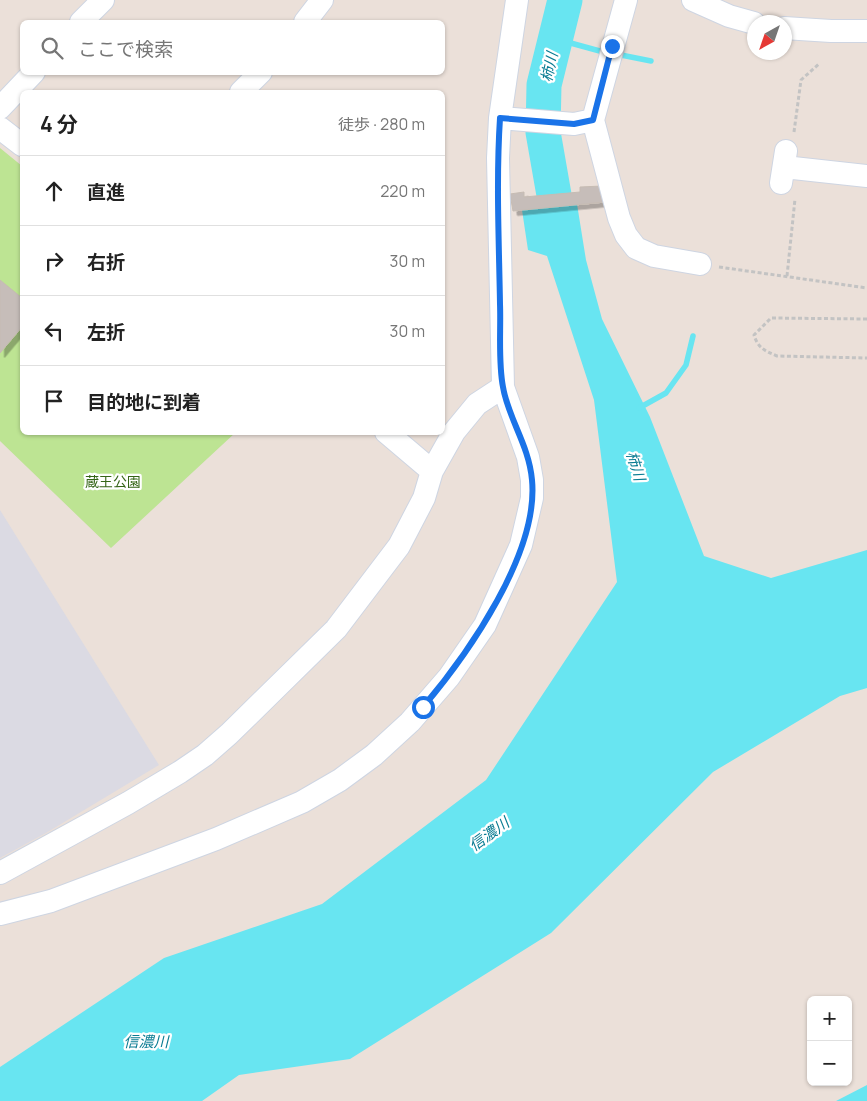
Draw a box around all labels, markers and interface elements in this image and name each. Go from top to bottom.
north arrow [747,15,792,60]
search box [20,20,445,75]
icon: search [38,34,66,62]
route end [601,35,624,58]
text: ここで検索 [78,36,173,62]
water label: 柿川 [536,48,563,84]
text: 4 分 [40,110,78,138]
text: 徒歩 · 280 m [338,113,425,135]
icon: ahead [40,177,68,205]
text: 直進 [87,179,125,205]
text: 220 m [380,180,425,202]
icon: right [40,247,68,275]
text: 右折 [87,249,125,275]
text: 30 m [390,250,425,272]
icon: left [40,317,68,345]
text: 左折 [87,319,125,345]
text: 30 m [390,320,425,342]
icon: arrive [40,387,68,415]
text: 目的地に到着 [87,389,201,415]
water label: 柿川 [622,449,651,485]
park label: 蔵王公園 [85,472,141,491]
route start [412,696,435,719]
water label: 信濃川 [465,811,515,856]
map controls [807,996,852,1086]
button: + [807,996,852,1041]
water label: 信濃川 [123,1031,170,1052]
button: − [807,1041,852,1086]

